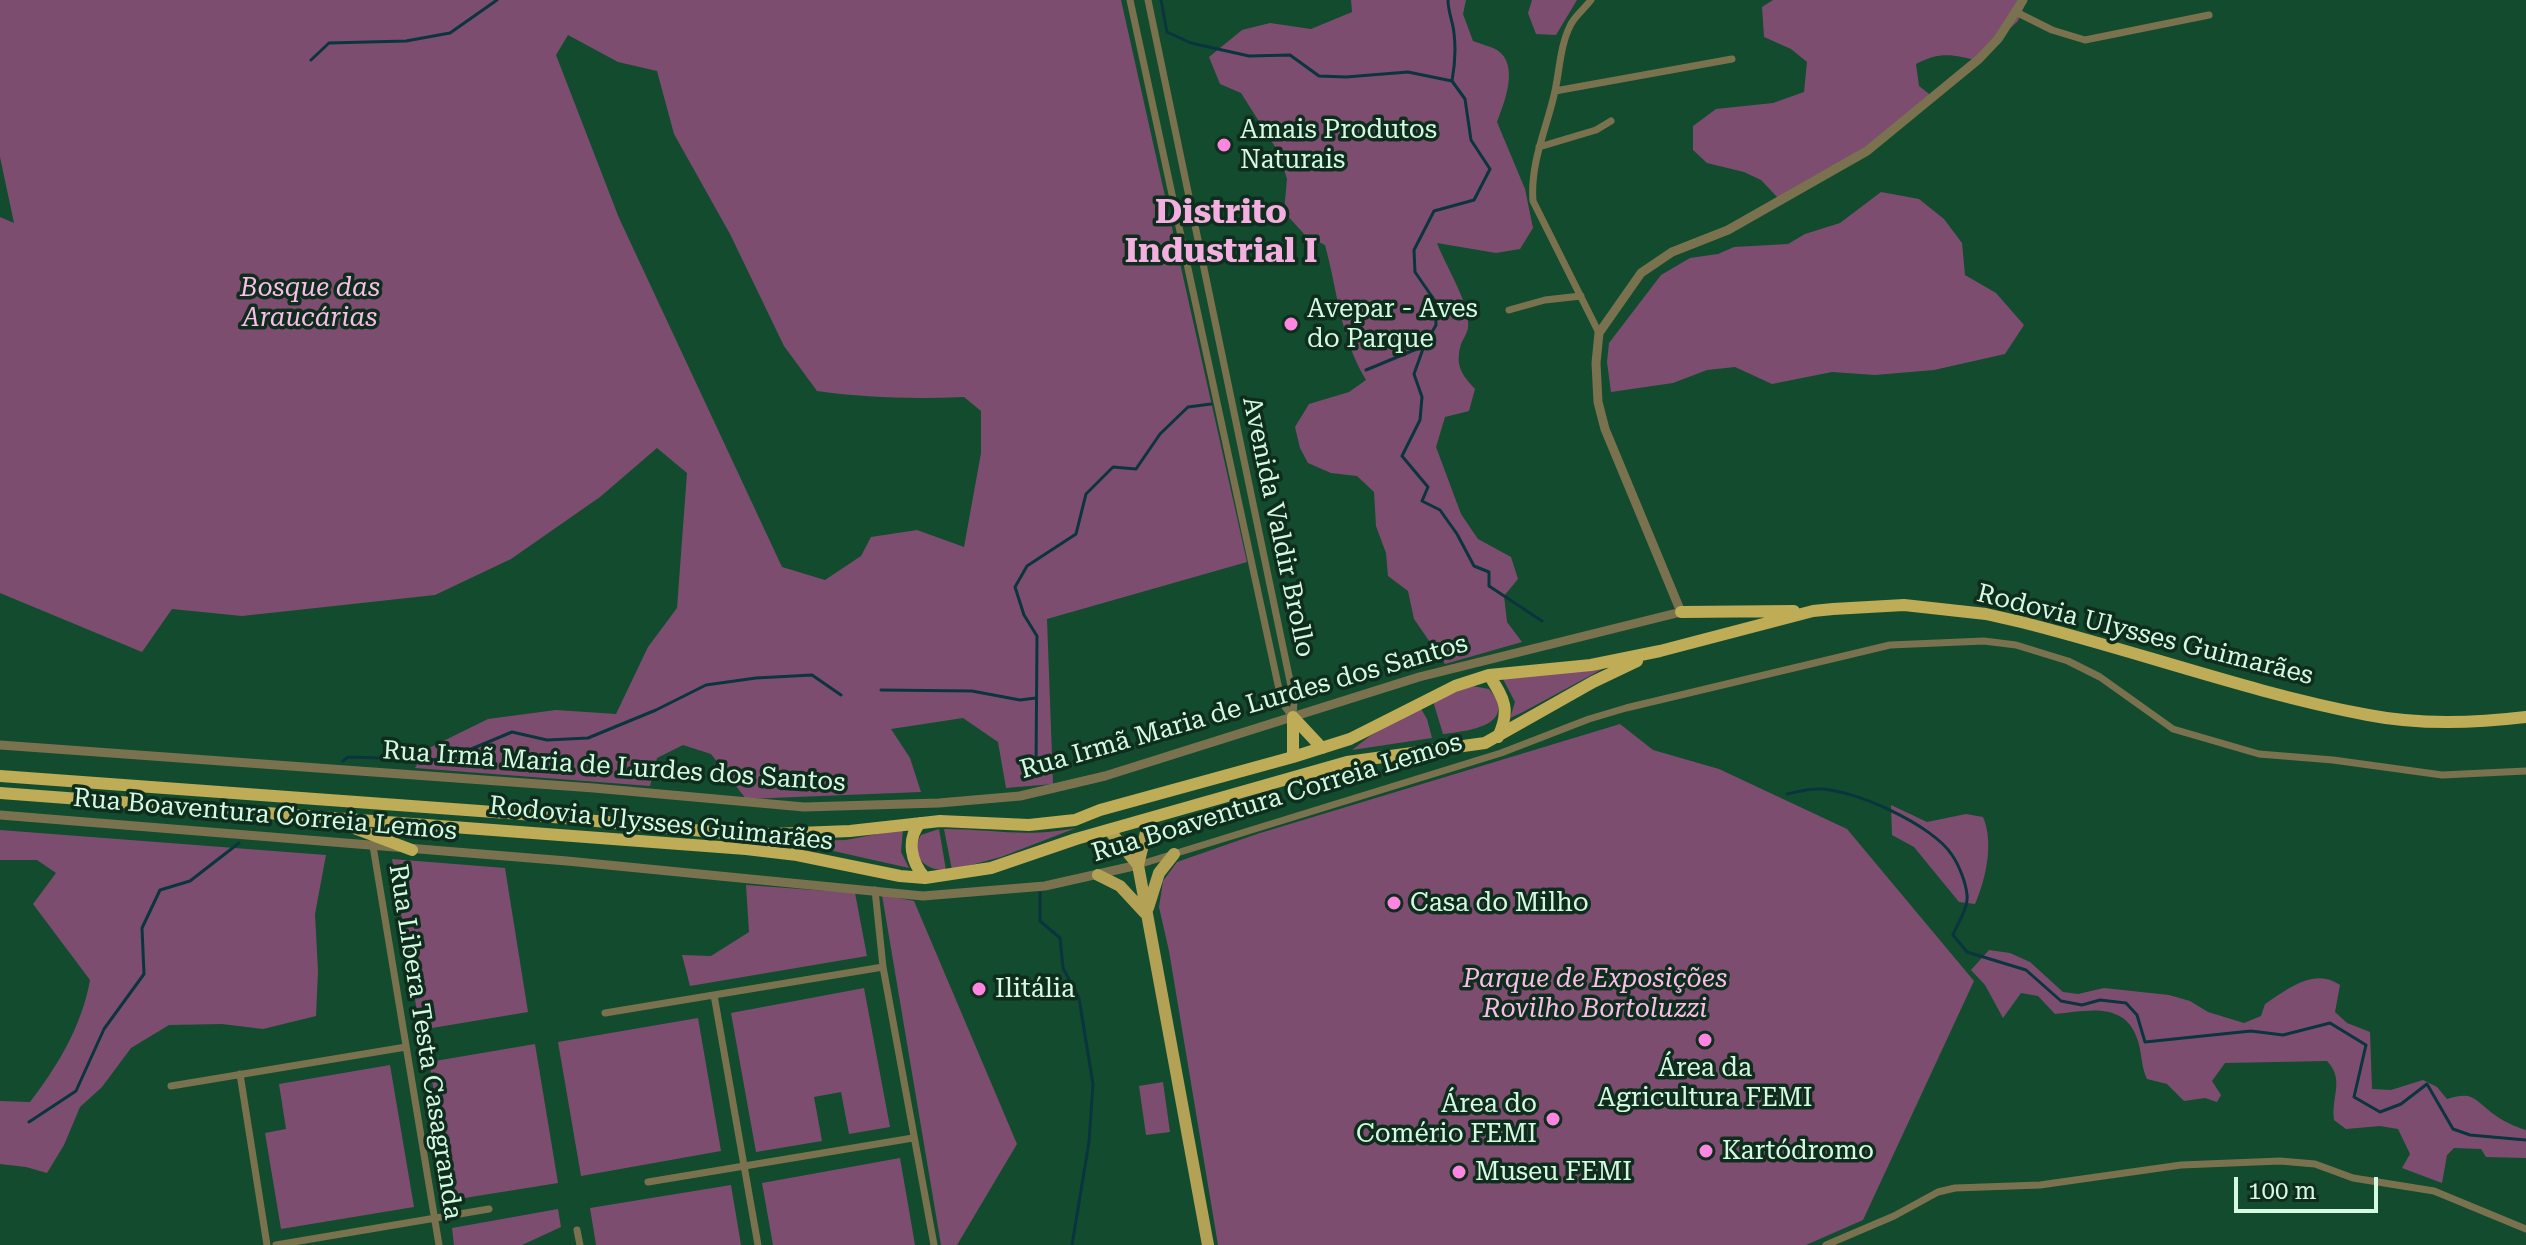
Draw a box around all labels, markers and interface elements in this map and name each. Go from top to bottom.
place label: Amais Produtos Naturais [1240,114,1437,176]
marker: Amais Produtos Naturais [1215,136,1233,154]
district label: Distrito Industrial I [1125,193,1317,272]
park label: Bosque das Araucárias [240,272,380,334]
place label: Avepar - Aves do Parque [1307,293,1478,354]
marker: Avepar - Aves do Parque [1282,315,1300,333]
street label: Avenida Valdir Brollo [1235,394,1321,660]
street label: Rodovia Ulysses Guimarães [1974,578,2316,692]
street label: Rua Irmã Maria de Lurdes dos Santos [1017,628,1471,786]
street label: Rua Boaventura Correia Lemos [1088,727,1466,869]
street label: Rua Irmã Maria de Lurdes dos Santos [381,735,847,799]
street label: Rua Boaventura Correia Lemos [72,783,458,847]
street label: Rodovia Ulysses Guimarães [488,790,834,858]
street label: Rua Libera Testa Casagranda [381,862,469,1222]
place label: Casa do Milho [1410,887,1589,919]
marker: Casa do Milho [1385,894,1403,912]
park label: Parque de Exposições Rovilho Bortoluzzi [1463,963,1727,1024]
place label: Ilitália [995,973,1075,1005]
marker: Ilitália [970,980,988,998]
marker: Área da Agricultura FEMI [1696,1031,1714,1049]
place label: Área da Agricultura FEMI [1598,1052,1812,1114]
place label: Área do Comério FEMI [1356,1088,1537,1150]
marker: Área do Comério FEMI [1544,1110,1562,1128]
place label: Kartódromo [1722,1135,1874,1167]
marker: Kartódromo [1697,1142,1715,1160]
place label: Museu FEMI [1475,1156,1632,1188]
scale bar [2238,1161,2382,1211]
marker: Museu FEMI [1450,1163,1468,1181]
text: 100 m [2248,1177,2316,1205]

